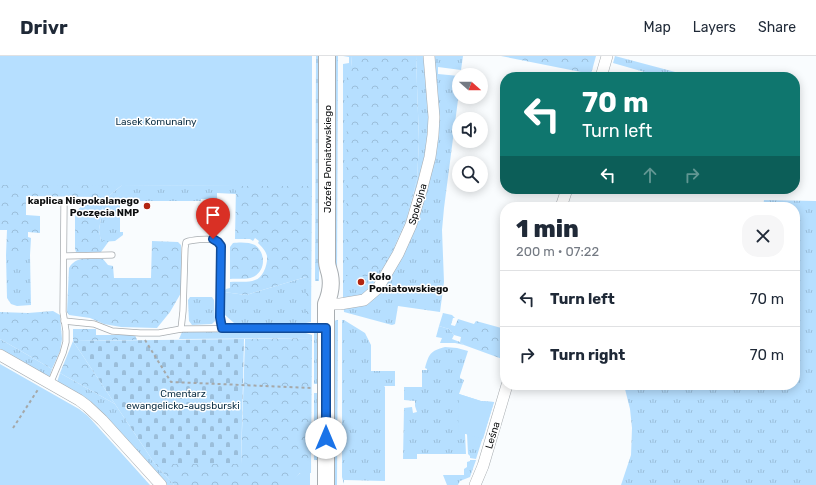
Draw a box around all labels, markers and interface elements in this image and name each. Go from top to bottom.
text: Drivr [20,16,68,39]
text: Map [644,19,671,36]
text: Layers [693,19,736,36]
text: Share [758,19,796,36]
north arrow [452,68,488,104]
map controls [452,68,488,192]
text: 70 m [582,86,649,119]
icon: left [516,88,568,140]
street label: Józefa Poniatowskiego [322,105,334,213]
button: sound [452,112,488,148]
park label: Lasek Komunalny [115,116,197,128]
text: Turn left [582,120,652,142]
button: search [452,156,488,192]
icon: left [597,164,619,186]
icon: ahead [639,164,661,186]
icon: right [681,164,703,186]
street label: Spokojna [406,182,430,226]
place label: kaplica Niepokalanego Poczęcia NMP [28,195,139,219]
pin [196,198,230,239]
marker: kaplica Niepokalanego Poczęcia NMP [142,201,152,211]
icon: arrive [202,204,224,226]
text: 1 min [516,215,579,243]
button: close [742,215,784,257]
text: 200 m · 07:22 [516,244,599,259]
place label: Koło Poniatowskiego [369,271,448,295]
marker: Koło Poniatowskiego [356,277,366,287]
icon: left [516,288,538,310]
text: Turn left [550,290,615,308]
text: 70 m [750,290,784,308]
icon: right [516,344,538,366]
text: Turn right [550,346,625,364]
text: 70 m [750,346,784,364]
park label: Cmentarz ewangelicko-augsburski [126,388,240,412]
position arrow [305,417,347,459]
street label: Leśna [483,420,503,450]

